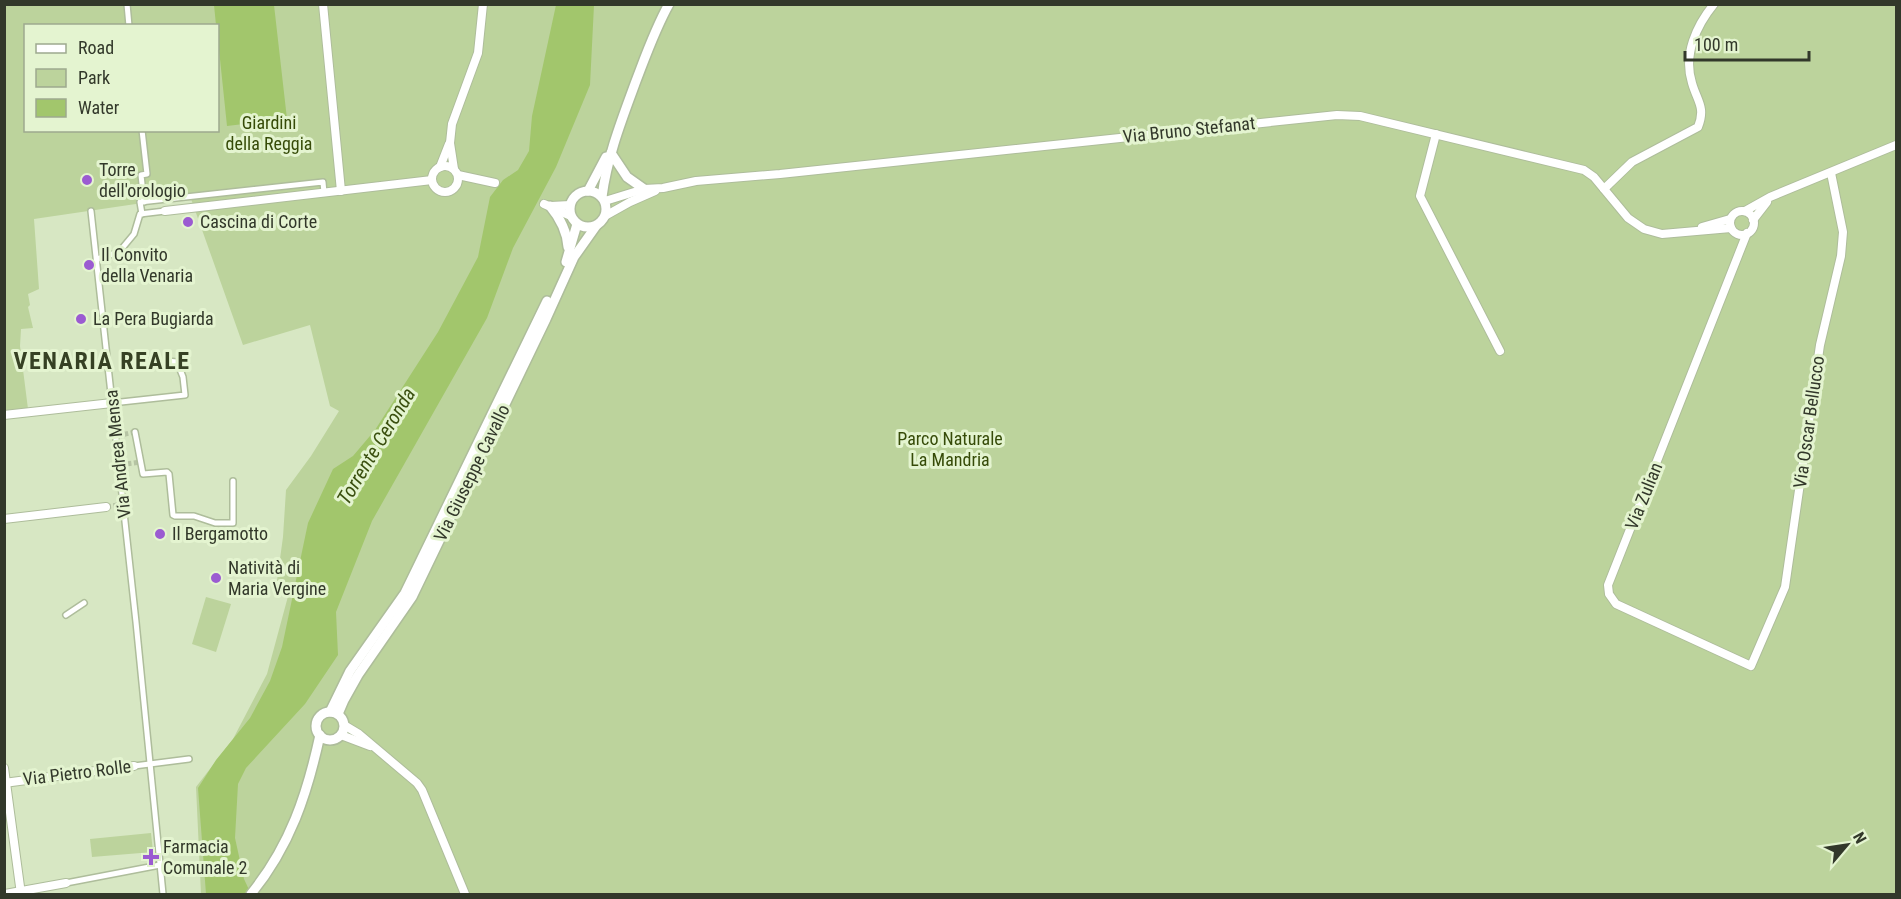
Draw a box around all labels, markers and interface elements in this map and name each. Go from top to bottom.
legend [24,24,219,132]
scale bar [1685,24,1810,62]
text: 100 m [1694,34,1738,55]
text: Road [78,37,114,58]
text: Park [78,67,110,88]
text: Water [78,97,120,118]
park label: Giardini della Reggia [226,112,312,154]
street label: Via Bruno Stefanat [1122,112,1256,147]
place label: Torre dell'orologio [99,159,186,201]
marker: Torre dell'orologio [80,173,94,187]
place label: Cascina di Corte [200,211,317,232]
marker: Cascina di Corte [181,215,195,229]
place label: Il Convito della Venaria [101,244,193,286]
marker: Il Convito della Venaria [82,258,96,272]
place label: La Pera Bugiarda [93,308,214,329]
marker: La Pera Bugiarda [74,312,88,326]
district label: VENARIA REALE [14,347,190,375]
street label: Via Oscar Bellucco [1789,354,1828,489]
water label: Torrente Ceronda [332,383,420,509]
street label: Via Andrea Mensa [100,389,135,519]
street label: Via Giuseppe Cavallo [429,401,514,545]
park label: Parco Naturale La Mandria [897,428,1003,470]
street label: Via Zulian [1621,459,1666,532]
place label: Il Bergamotto [172,523,268,544]
marker: Il Bergamotto [153,527,167,541]
place label: Natività di Maria Vergine [228,557,326,599]
marker: Natività di Maria Vergine [209,571,223,585]
street label: Via Pietro Rolle [22,755,132,790]
north arrow [1817,815,1877,875]
text: N [1849,829,1870,847]
place label: Farmacia Comunale 2 [163,836,248,878]
marker: Farmacia Comunale 2 [144,850,158,864]

